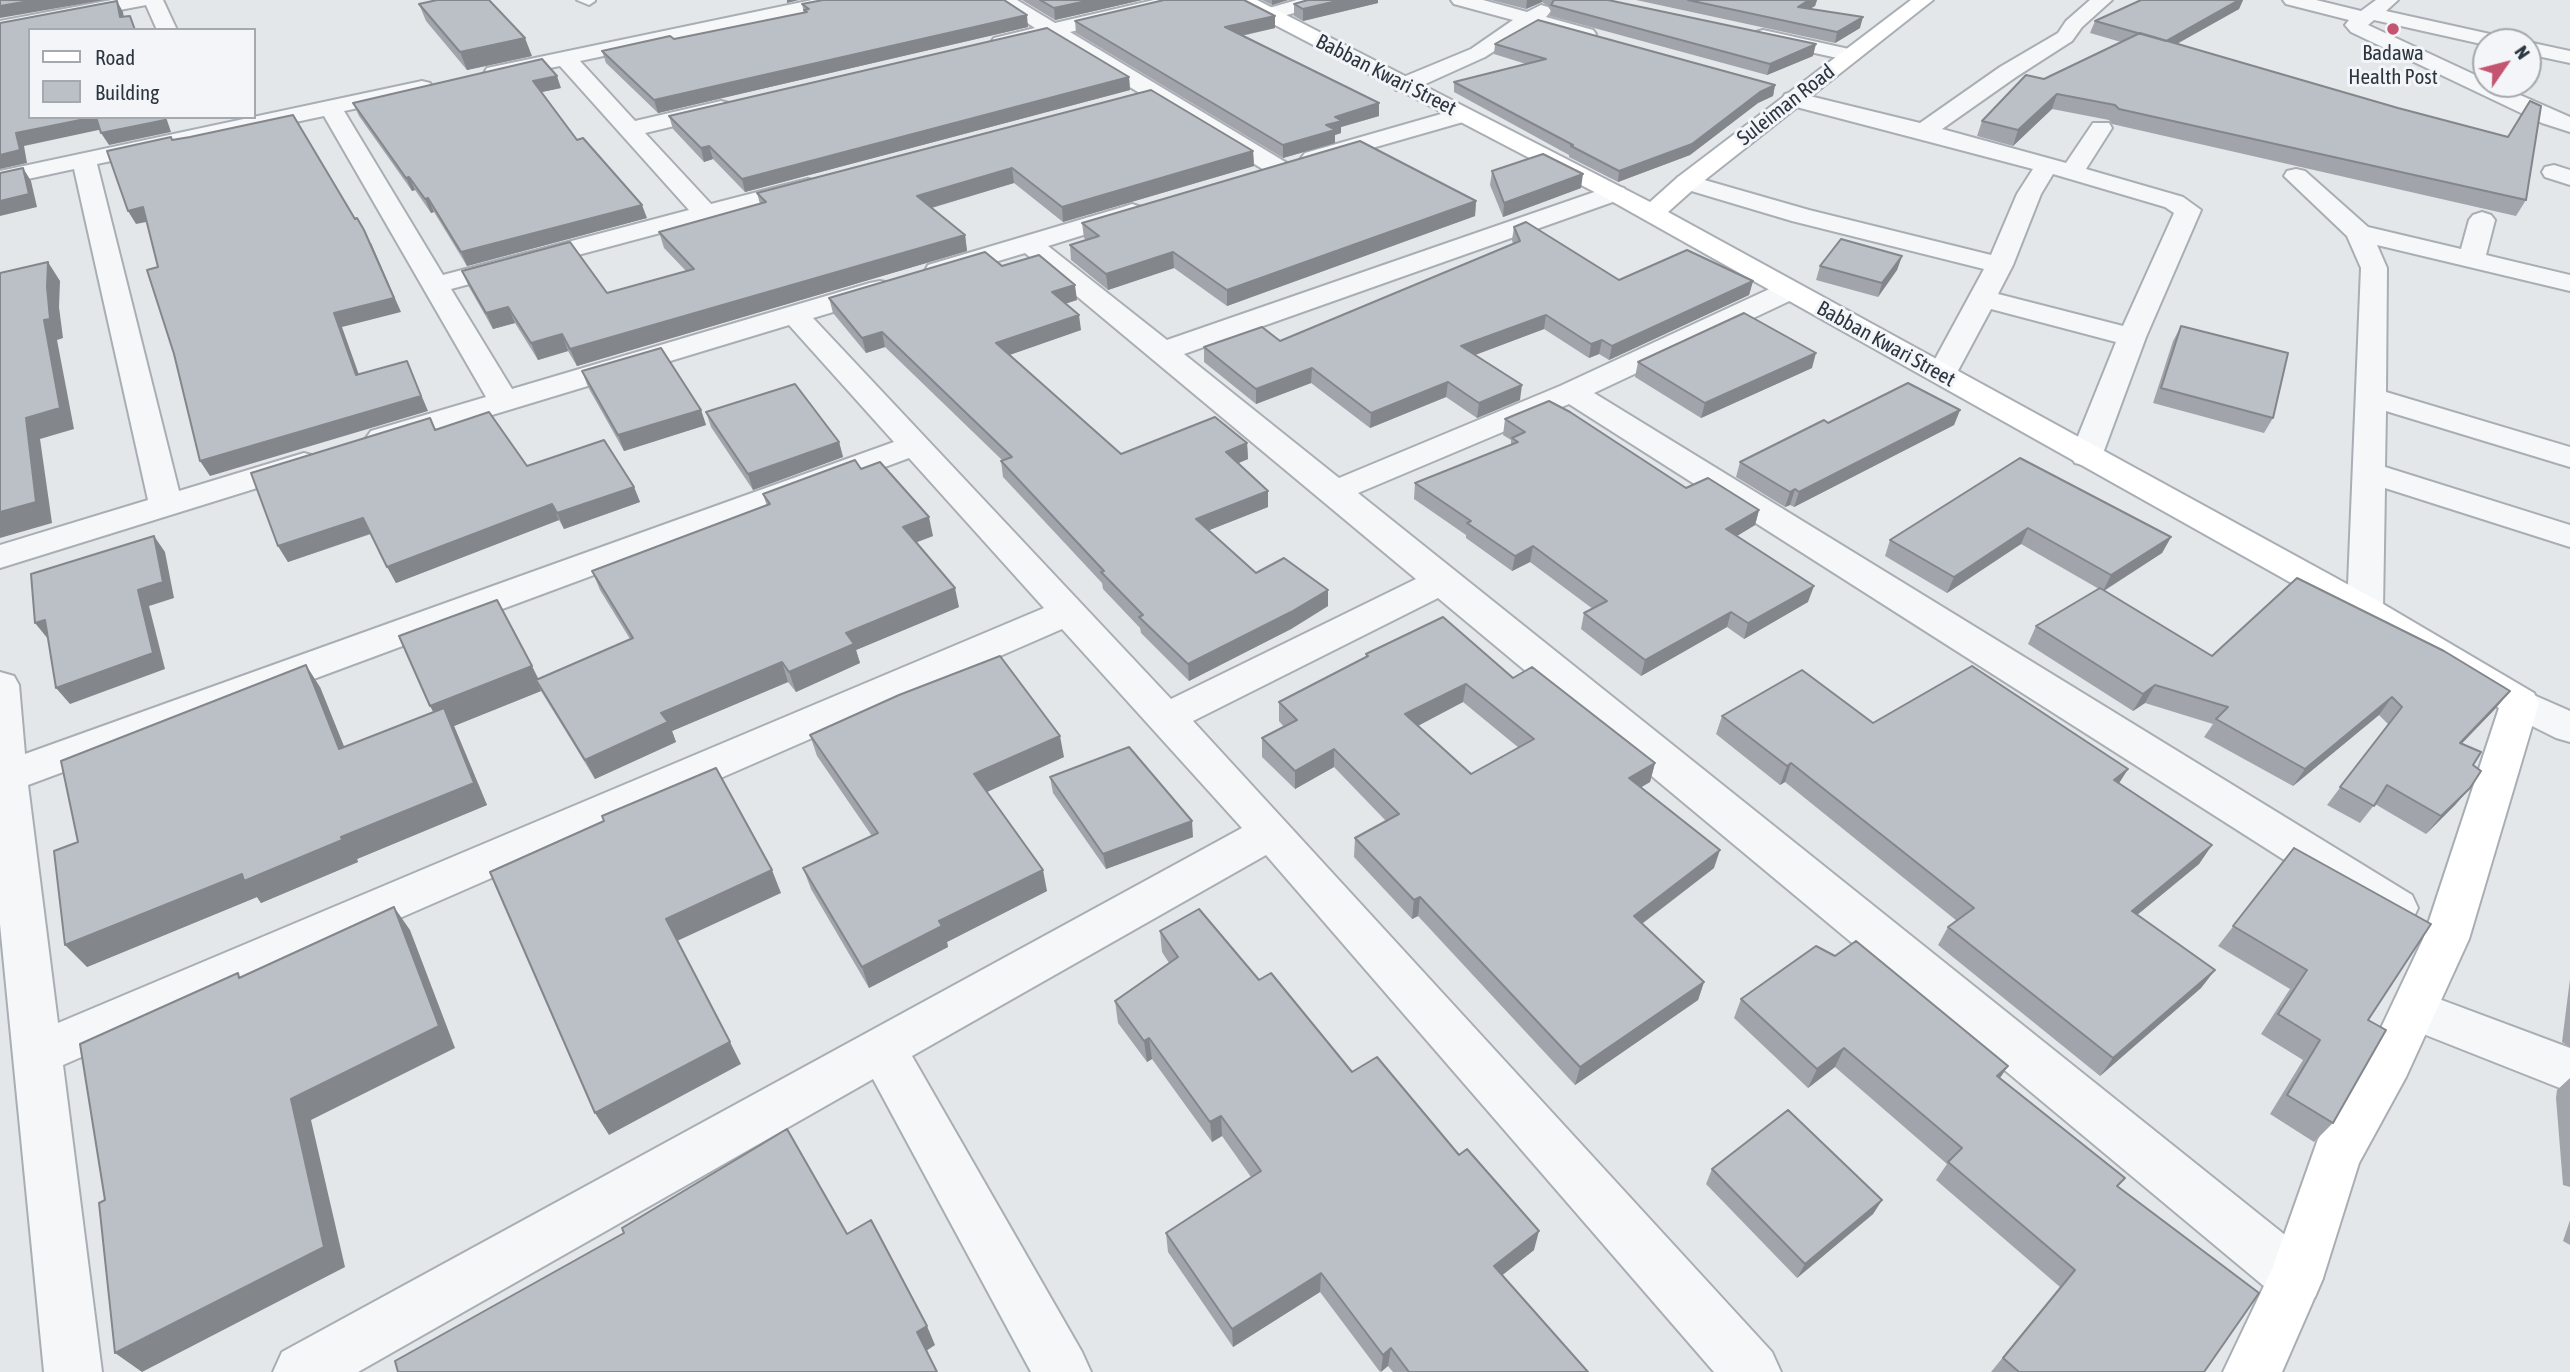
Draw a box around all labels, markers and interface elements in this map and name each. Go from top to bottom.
marker: Badawa Health Post [2385,21,2401,37]
legend [28,28,256,119]
north arrow [2472,28,2542,98]
street label: Babban Kwari Street [1312,29,1460,121]
place label: Badawa Health Post [2348,40,2438,90]
text: N [2510,41,2535,63]
text: Road [95,45,135,69]
street label: Suleiman Road [1732,59,1840,151]
text: Building [95,80,159,104]
street label: Babban Kwari Street [1812,296,1960,392]

